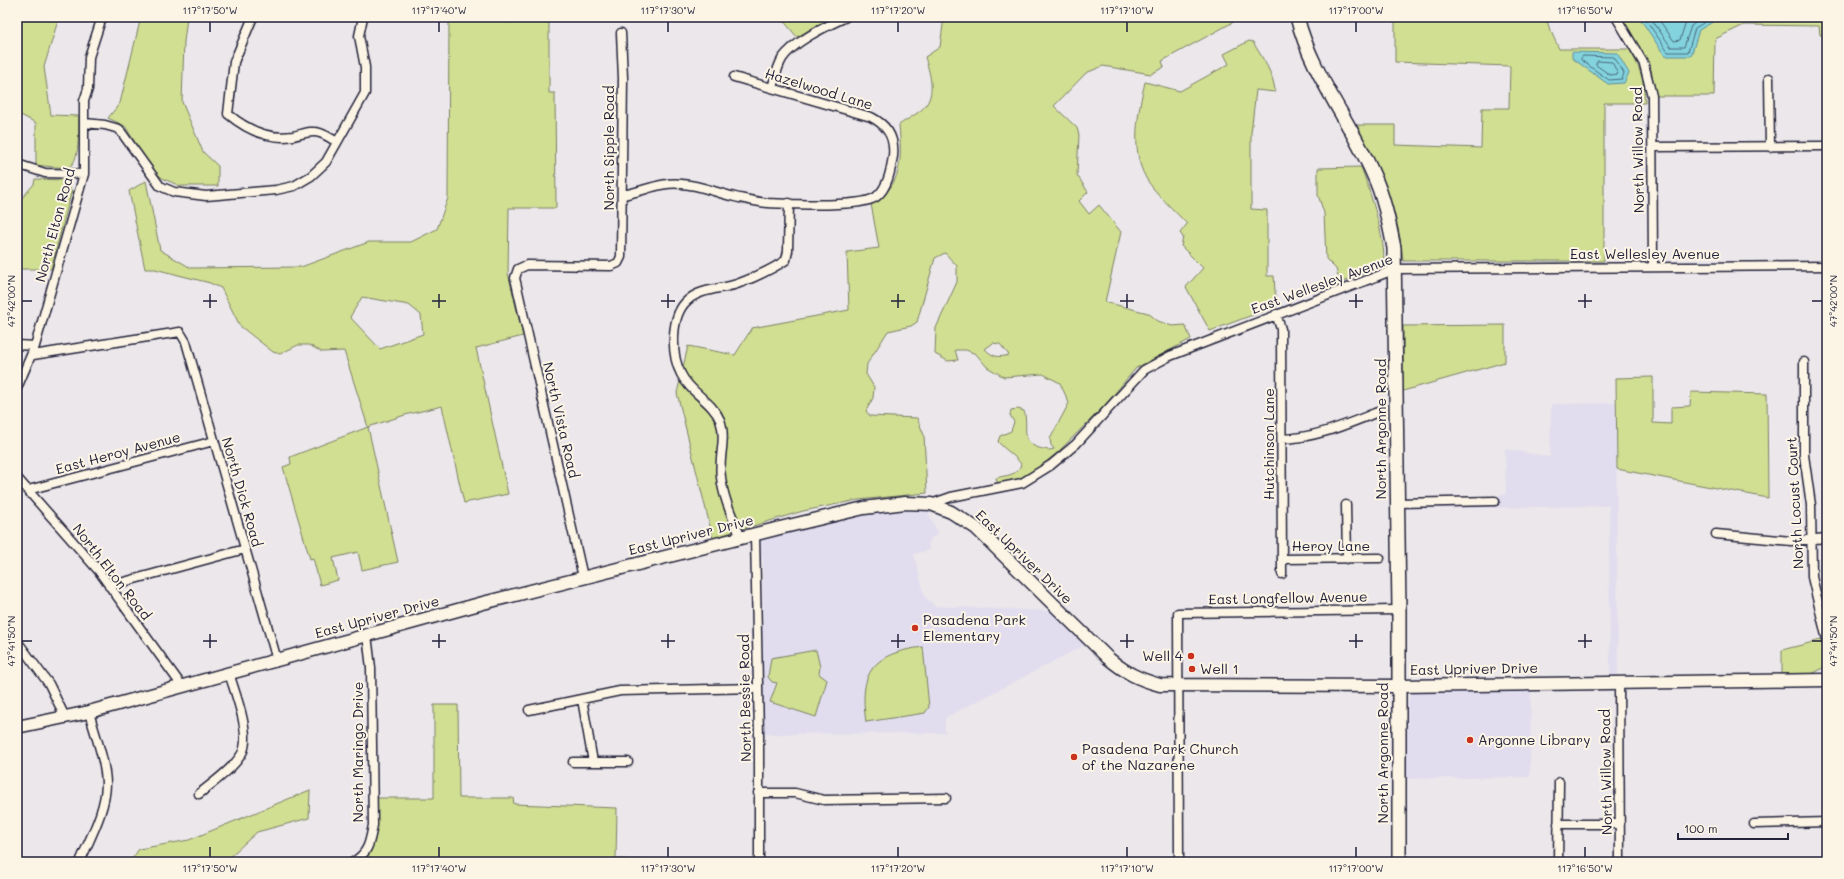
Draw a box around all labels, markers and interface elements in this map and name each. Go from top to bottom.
text: 117°17'50"W [183,3,238,17]
text: 117°17'40"W [412,3,467,17]
text: 117°17'30"W [641,3,696,17]
text: 117°17'20"W [871,3,926,17]
text: 117°17'10"W [1100,3,1154,17]
text: 117°17'00"W [1328,3,1384,17]
text: 117°16'50"W [1557,3,1613,17]
street label: Hazelwood Lane [763,63,875,114]
street label: North Sipple Road [599,85,618,211]
street label: North Willow Road [1627,87,1648,213]
street label: North Elton Road [30,166,79,284]
street label: East Wellesley Avenue [1570,244,1720,263]
street label: East Wellesley Avenue [1248,249,1396,318]
text: 47°42'00"N [4,275,18,327]
text: 47°42'00"N [1826,275,1840,327]
street label: North Argonne Road [1371,358,1390,499]
street label: North Vista Road [539,360,584,480]
street label: Hutchinson Lane [1259,388,1278,500]
street label: East Heroy Avenue [53,427,182,478]
street label: North Dick Road [218,435,267,549]
street label: North Locust Court [1782,436,1807,570]
street label: East Upriver Drive [972,505,1077,608]
street label: East Upriver Drive [626,510,755,559]
street label: North Elton Road [69,520,156,624]
street label: Heroy Lane [1292,536,1370,555]
street label: East Longfellow Avenue [1208,587,1368,608]
street label: East Upriver Drive [313,591,441,642]
place label: Pasadena Park Elementary [923,610,1026,645]
text: 47°41'50"N [4,616,18,666]
text: 47°41'50"N [1826,616,1840,666]
marker: Pasadena Park Elementary [910,623,920,633]
street label: North Bessie Road [734,634,755,762]
place label: Well 4 [1142,646,1184,665]
marker: Well 4 [1186,651,1196,661]
street label: East Upriver Drive [1410,658,1538,679]
place label: Well 1 [1200,659,1239,678]
marker: Well 1 [1187,664,1197,674]
street label: North Maringo Drive [348,681,367,823]
street label: North Argonne Road [1373,682,1392,823]
street label: North Willow Road [1595,709,1616,835]
place label: Argonne Library [1478,730,1590,749]
marker: Argonne Library [1465,735,1475,745]
place label: Pasadena Park Church of the Nazarene [1082,739,1238,774]
marker: Pasadena Park Church of the Nazarene [1069,752,1079,762]
scale bar [1678,815,1788,841]
text: 100 m [1684,820,1718,836]
text: 117°17'50"W [183,861,238,875]
text: 117°17'40"W [412,861,467,875]
text: 117°17'30"W [641,861,696,875]
text: 117°17'20"W [871,861,926,875]
text: 117°17'10"W [1100,861,1154,875]
text: 117°17'00"W [1328,861,1384,875]
text: 117°16'50"W [1557,861,1613,875]

